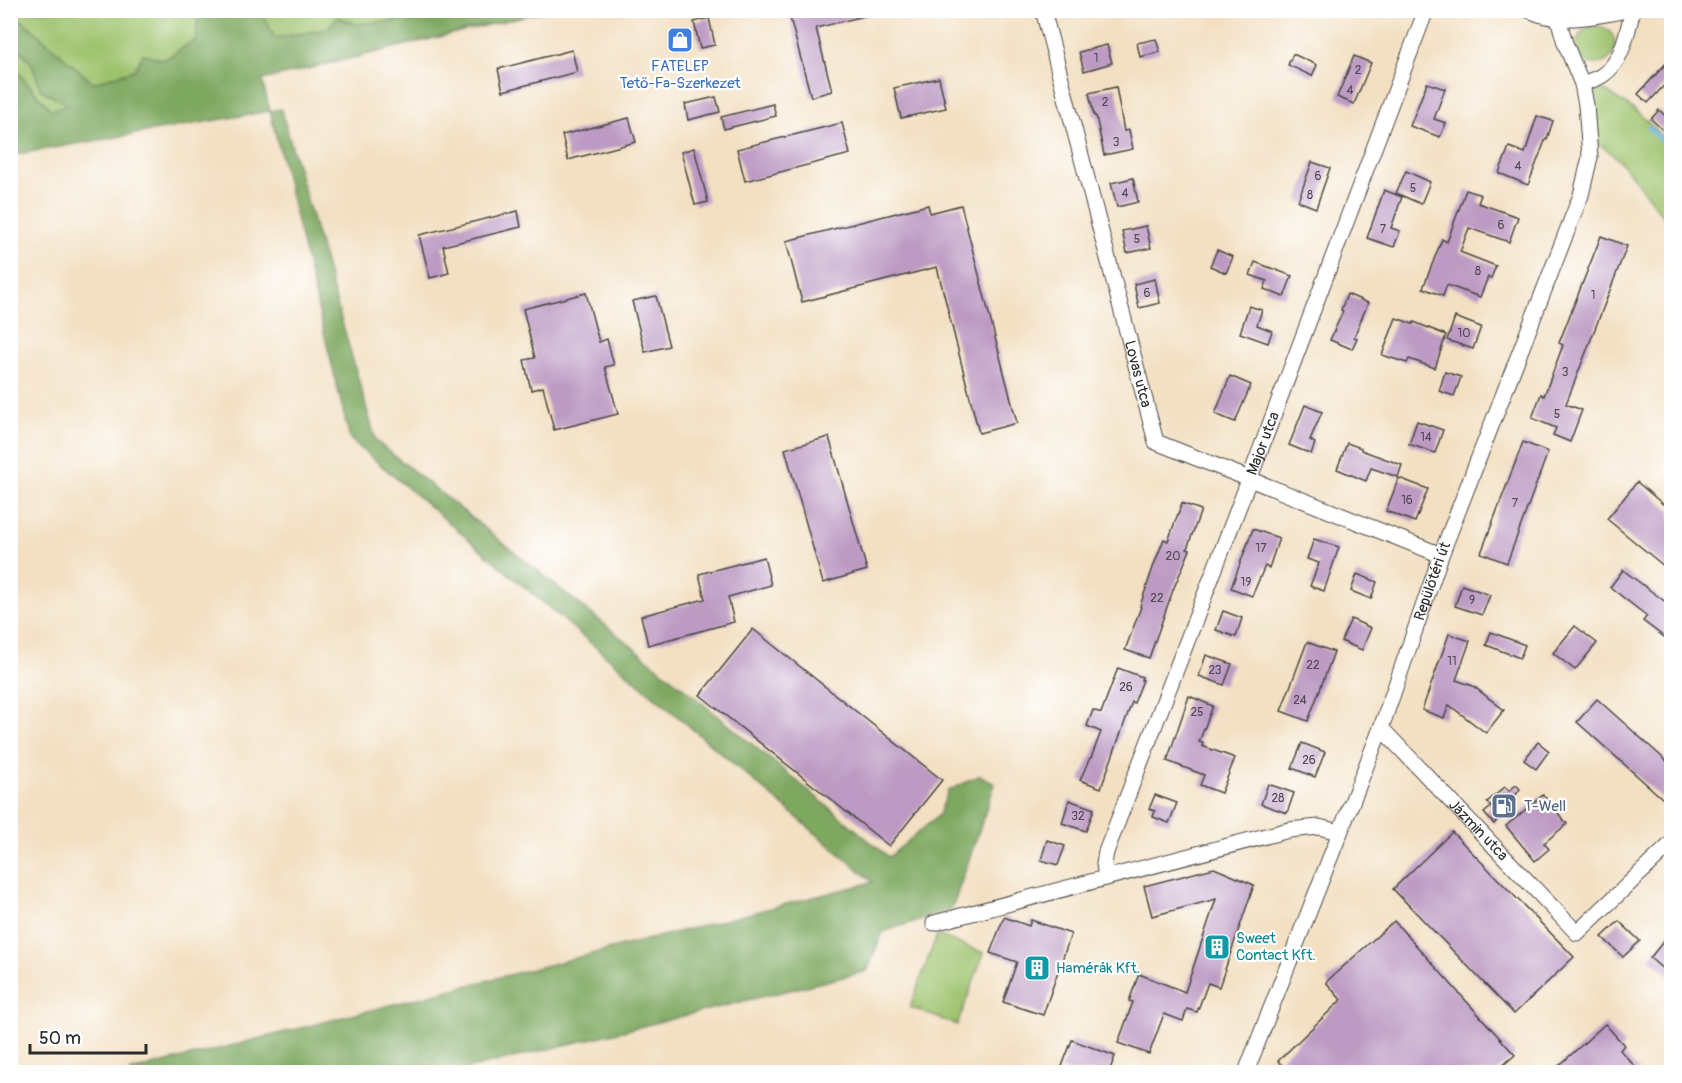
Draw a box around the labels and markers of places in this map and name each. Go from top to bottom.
shop icon: FATELEP Tető-Fa-Szerkezet [665,25,695,55]
place label: FATELEP Tető-Fa-Szerkezet [619,57,742,93]
fuel station icon: T-Well [1489,791,1519,821]
place label: T-Well [1524,797,1566,816]
place label: Sweet Contact Kft. [1236,929,1316,965]
building icon: Sweet Contact Kft. [1202,932,1232,962]
building icon: Hamérák Kft. [1022,953,1052,983]
place label: Hamérák Kft. [1056,959,1140,978]

